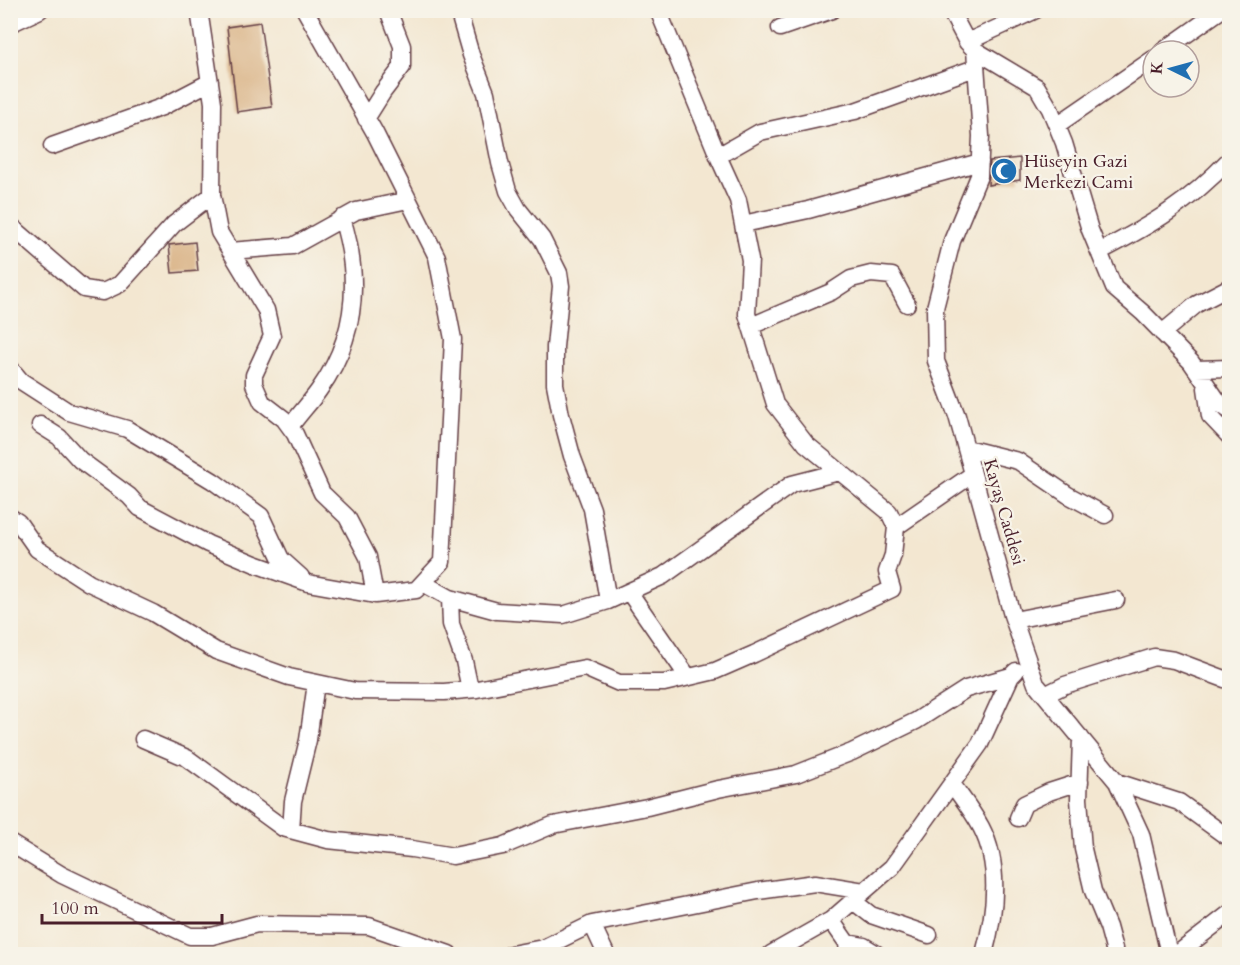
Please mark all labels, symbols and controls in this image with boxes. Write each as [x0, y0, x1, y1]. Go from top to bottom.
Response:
north arrow [1141, 39, 1201, 99]
text: K [1146, 60, 1169, 75]
place label: Hüseyin Gazi Merkezi Cami [1024, 149, 1133, 195]
mosque icon: Hüseyin Gazi Merkezi Cami [989, 156, 1019, 186]
street label: Kayaş Caddesi [977, 456, 1031, 568]
scale bar [42, 887, 222, 925]
text: 100 m [51, 896, 99, 921]

